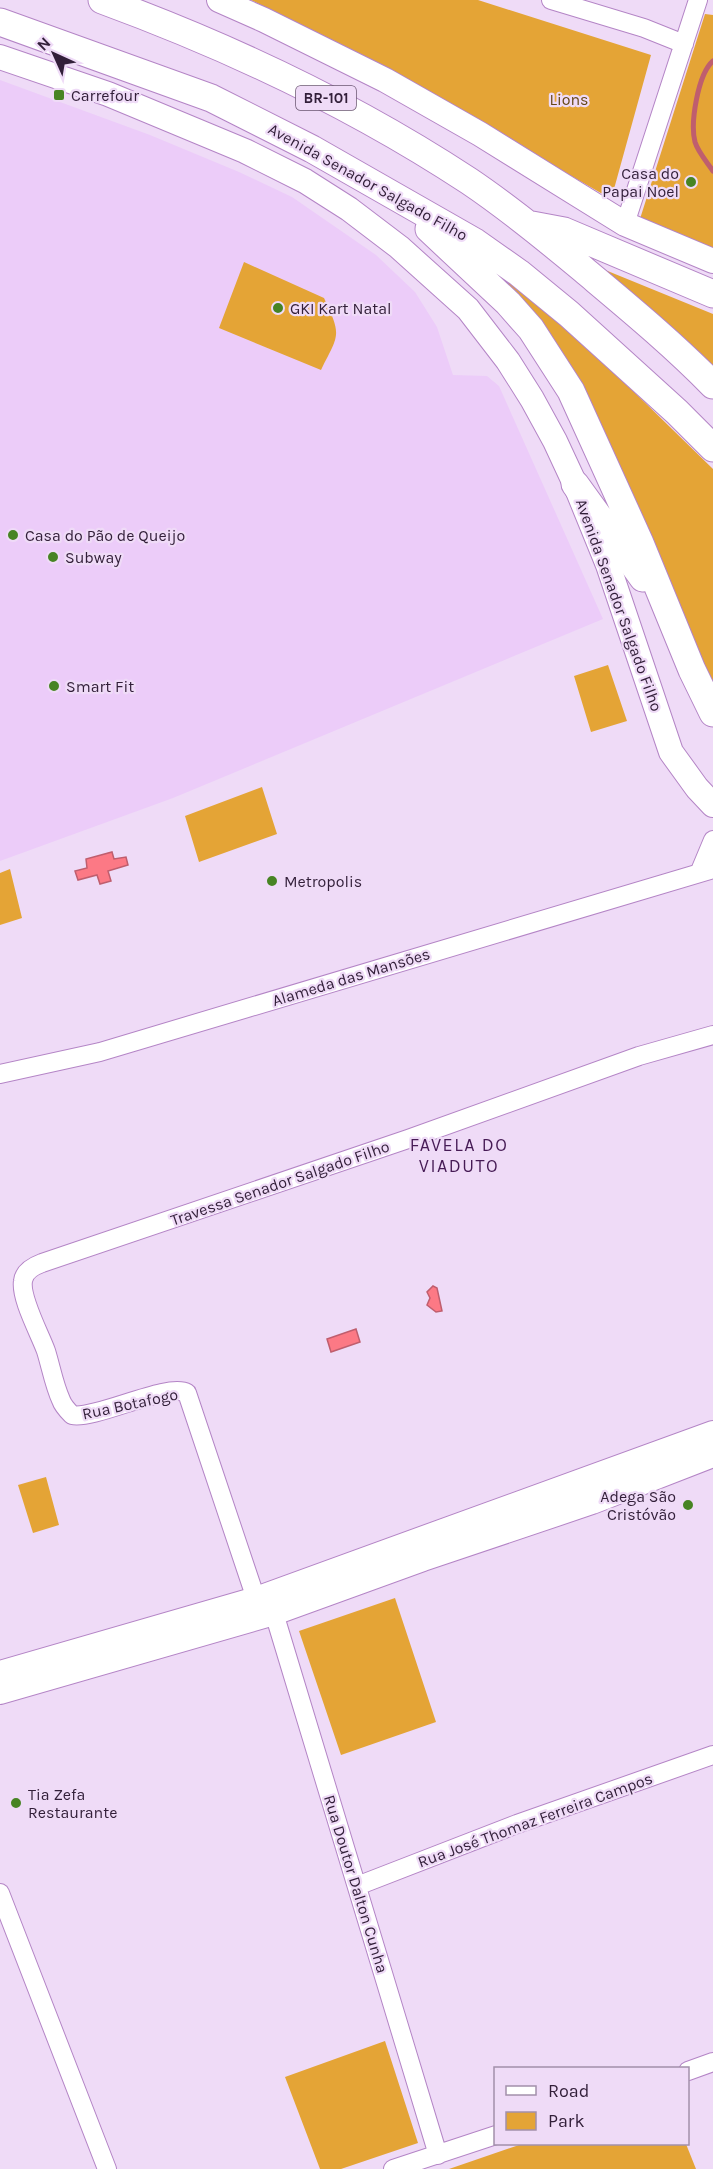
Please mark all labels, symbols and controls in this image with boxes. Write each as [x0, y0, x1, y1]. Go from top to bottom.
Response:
north arrow [24, 24, 84, 84]
text: N [33, 33, 55, 55]
place label: Carrefour [71, 86, 139, 105]
road number: BR-101 [296, 86, 356, 110]
marker: Carrefour [52, 88, 66, 102]
park label: Lions [549, 90, 589, 109]
street label: Avenida Senador Salgado Filho [265, 119, 471, 245]
place label: Casa do Papai Noel [602, 164, 679, 201]
marker: Casa do Papai Noel [684, 175, 698, 189]
place label: GKI Kart Natal [290, 299, 392, 318]
marker: GKI Kart Natal [271, 301, 285, 315]
street label: Avenida Senador Salgado Filho [572, 496, 666, 714]
place label: Casa do Pão de Queijo [25, 526, 185, 545]
marker: Casa do Pão de Queijo [6, 528, 20, 542]
place label: Subway [65, 548, 122, 567]
marker: Subway [46, 550, 60, 564]
place label: Smart Fit [66, 677, 134, 696]
marker: Smart Fit [47, 679, 61, 693]
place label: Metropolis [284, 872, 362, 891]
marker: Metropolis [265, 874, 279, 888]
street label: Alameda das Mansões [270, 944, 432, 1010]
district label: FAVELA DO VIADUTO [410, 1134, 508, 1177]
street label: Travessa Senador Salgado Filho [168, 1137, 392, 1229]
street label: Rua Botafogo [80, 1385, 180, 1423]
place label: Adega São Cristóvão [600, 1487, 676, 1524]
marker: Adega São Cristóvão [681, 1498, 695, 1512]
street label: Rua José Thomaz Ferreira Campos [415, 1769, 655, 1871]
place label: Tia Zefa Restaurante [28, 1785, 117, 1822]
street label: Rua Doutor Dalton Cunha [320, 1793, 392, 1975]
marker: Tia Zefa Restaurante [9, 1796, 23, 1810]
legend [494, 2067, 689, 2145]
text: Road [548, 2080, 589, 2102]
text: Park [548, 2110, 585, 2132]

